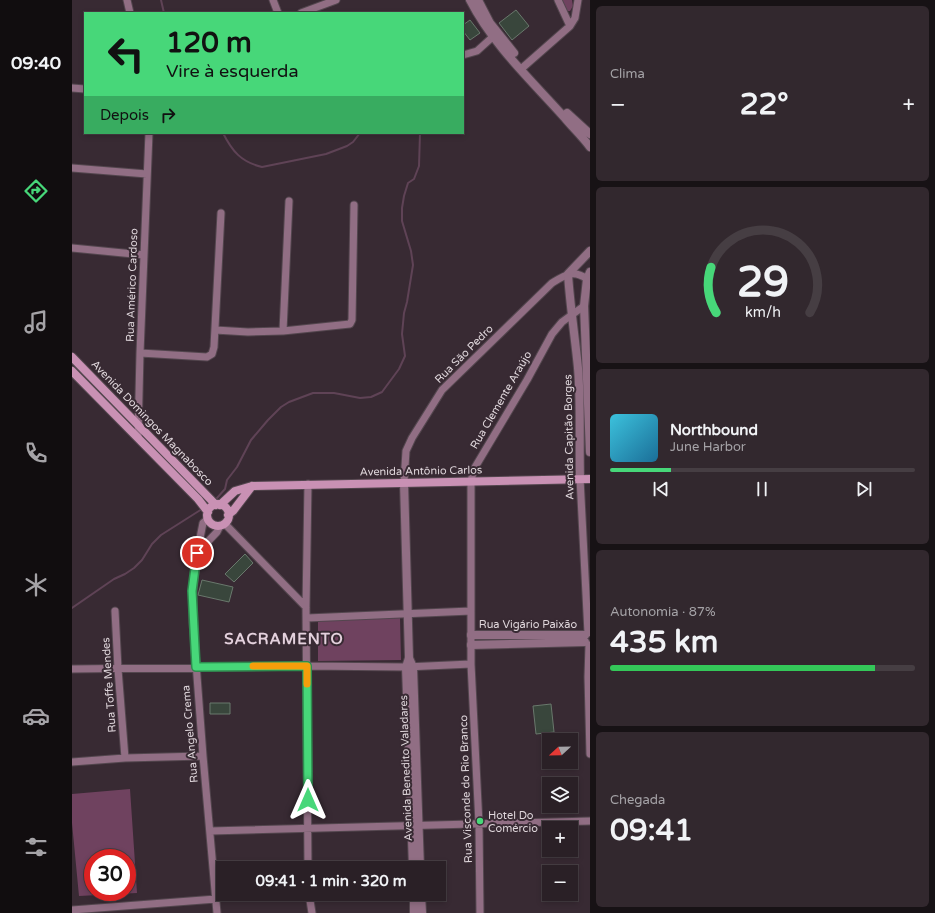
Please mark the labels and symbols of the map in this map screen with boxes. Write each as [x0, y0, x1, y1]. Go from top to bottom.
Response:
street label: Rua Américo Cardoso [124, 228, 140, 342]
street label: Rua São Pedro [432, 322, 496, 386]
street label: Rua Clemente Araújo [468, 348, 535, 451]
street label: Avenida Domingos Magnabosco [89, 358, 216, 489]
street label: Avenida Capitão Borges [561, 374, 577, 500]
street label: Avenida Antônio Carlos [360, 463, 482, 479]
pin [180, 536, 214, 570]
street label: Rua Vigário Paixão [479, 618, 577, 631]
district label: SACRAMENTO [224, 630, 344, 648]
street label: Rua Toffe Mendes [99, 637, 119, 733]
street label: Rua Angelo Crema [179, 685, 201, 783]
street label: Avenida Benedito Valadares [397, 695, 415, 841]
street label: Rua Visconde do Rio Branco [457, 714, 475, 863]
north arrow [542, 733, 578, 769]
position arrow [287, 779, 329, 821]
place label: Hotel Do Comércio [488, 809, 538, 835]
marker: Hotel Do Comércio [475, 816, 485, 826]
speed limit sign: 30 [84, 849, 136, 901]

